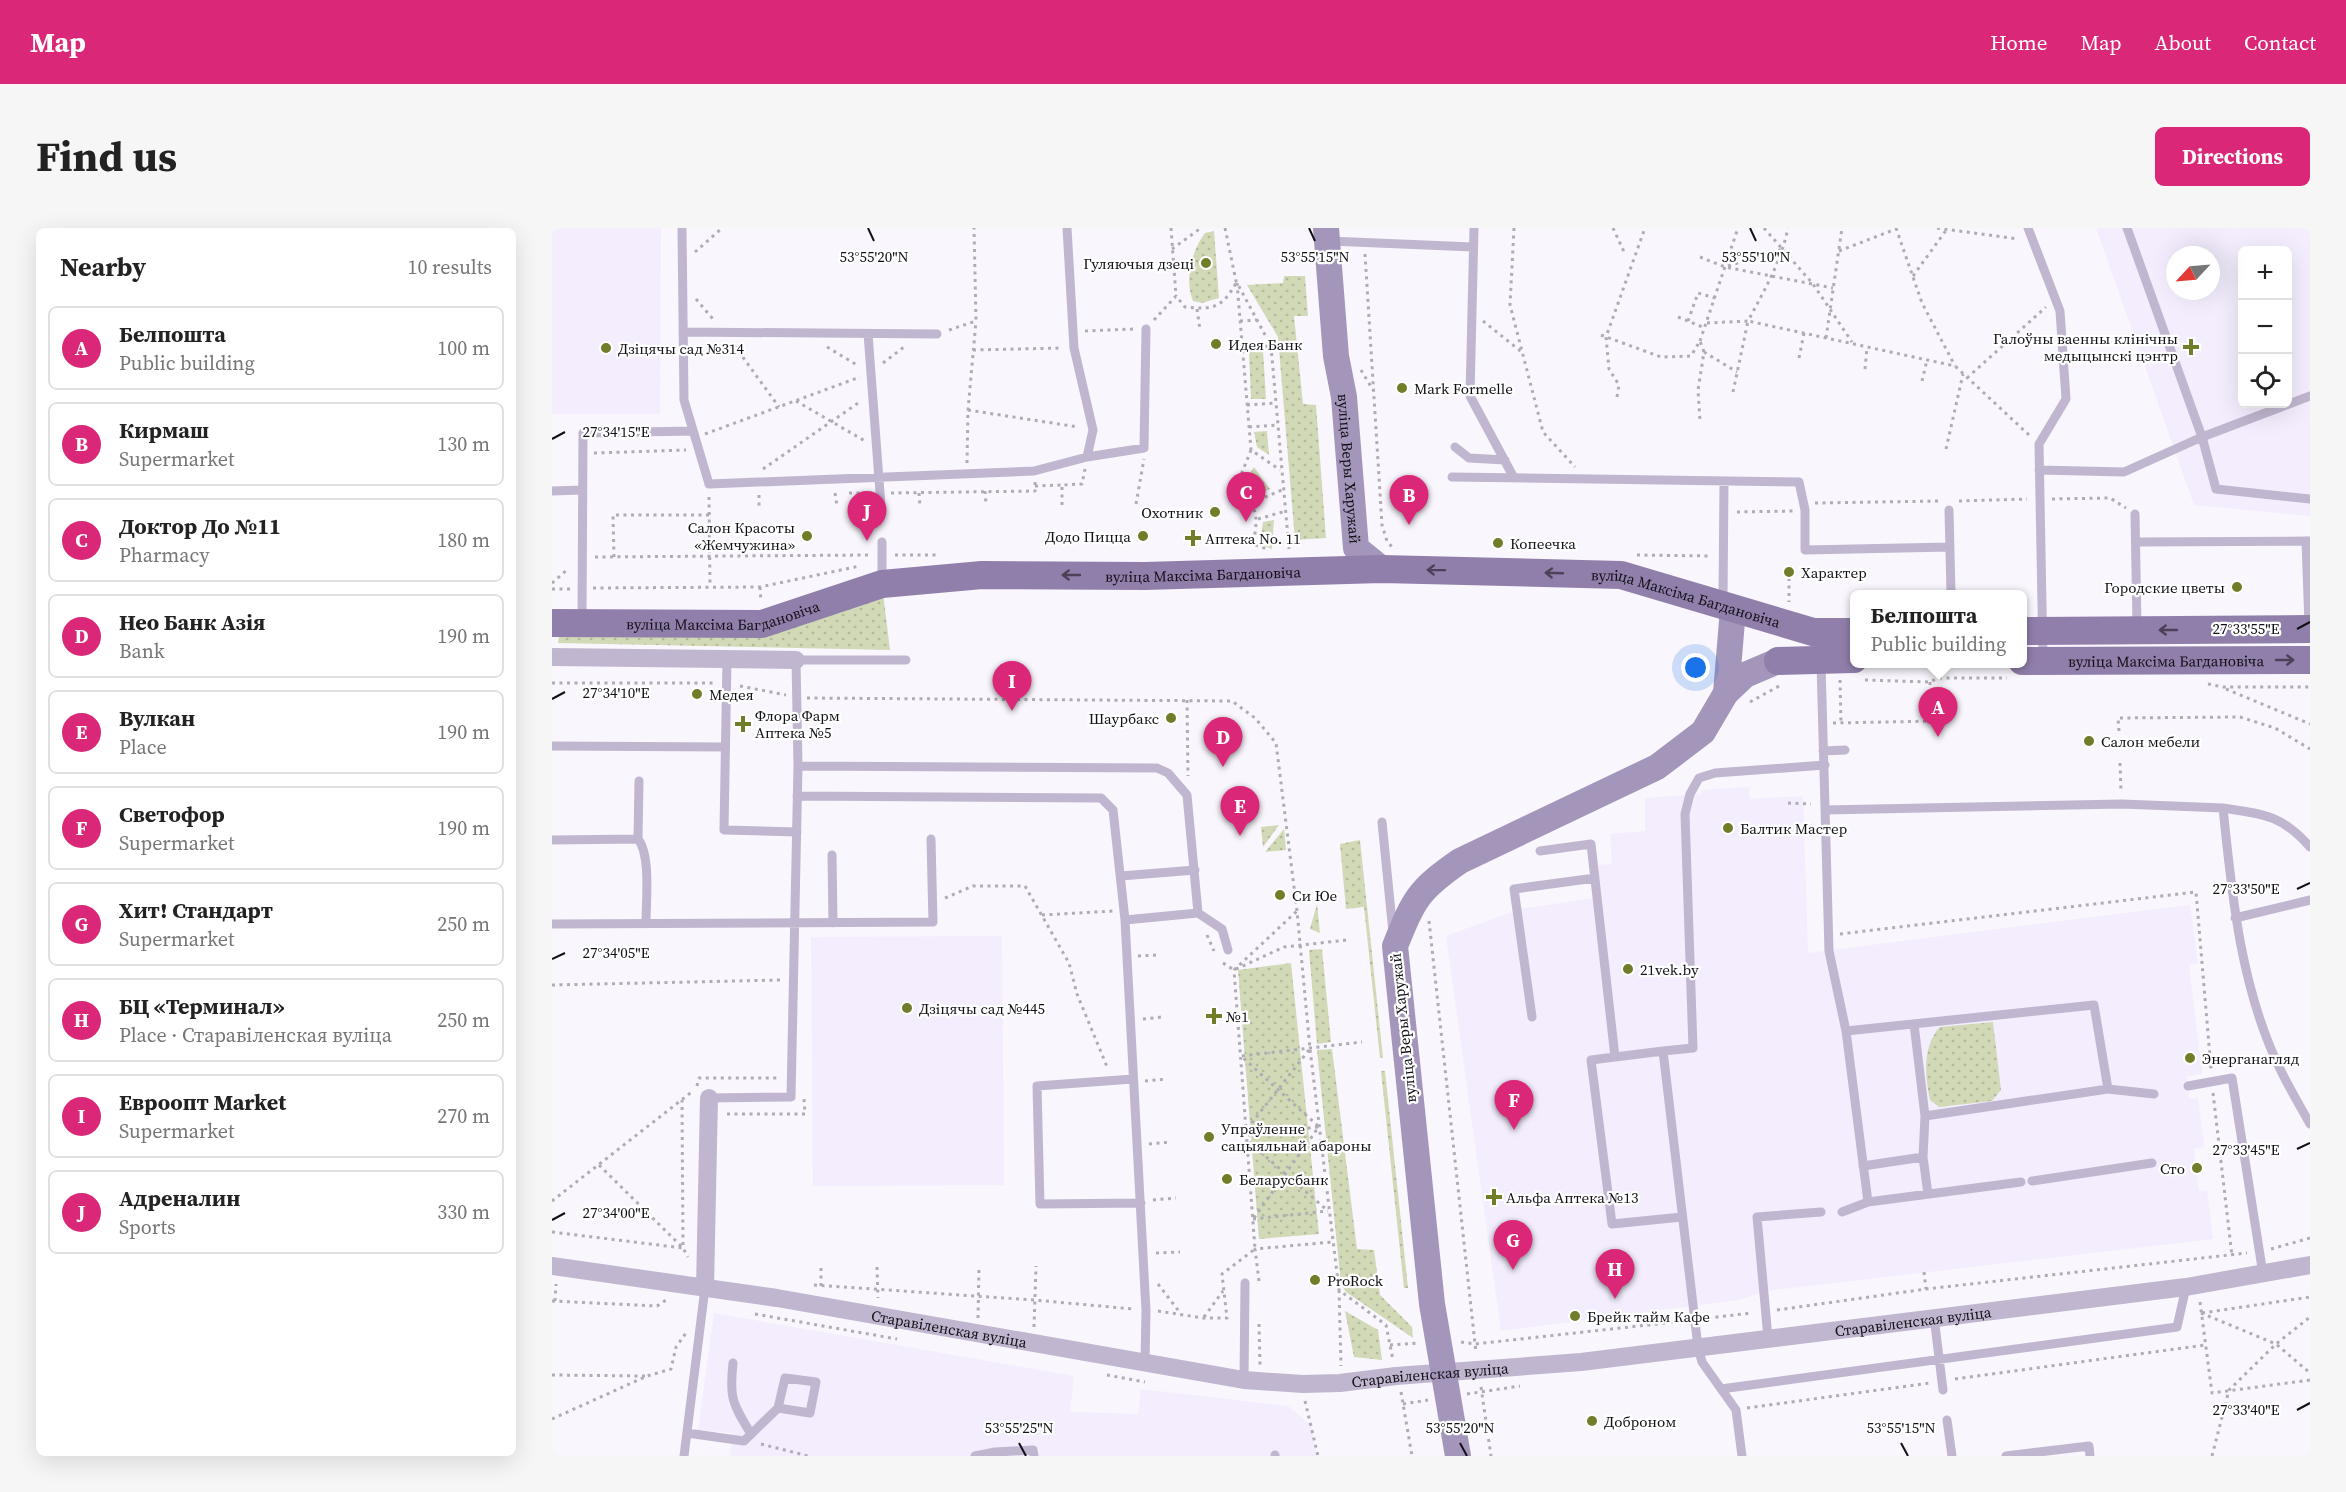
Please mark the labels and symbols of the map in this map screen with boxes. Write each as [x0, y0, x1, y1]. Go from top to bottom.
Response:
text: 53°55'20"N [839, 246, 909, 267]
text: 53°55'15"N [1280, 246, 1350, 267]
text: 53°55'10"N [1721, 246, 1791, 267]
north arrow [2166, 246, 2220, 300]
place label: Гуляючыя дзеці [1083, 253, 1194, 274]
marker: Гуляючыя дзеці [1199, 256, 1213, 270]
place label: Галоўны ваенны клінічны медыцынскі цэнтр [1993, 328, 2178, 366]
place label: Идея Банк [1228, 334, 1303, 355]
marker: Идея Банк [1209, 337, 1223, 351]
place label: Дзіцячы сад №314 [618, 338, 745, 359]
marker: Галоўны ваенны клінічны медыцынскі цэнтр [2182, 338, 2200, 356]
marker: Дзіцячы сад №314 [599, 341, 613, 355]
place label: Mark Formelle [1414, 378, 1513, 399]
marker: Mark Formelle [1395, 381, 1409, 395]
street label: вуліца Веры Харужай [1333, 393, 1366, 545]
text: 27°34'15"E [582, 421, 650, 442]
pin: C [1226, 472, 1266, 522]
pin: B [1390, 476, 1428, 525]
pin: J [848, 492, 886, 541]
place label: Охотник [1141, 502, 1204, 523]
marker: Охотник [1208, 505, 1222, 519]
place label: Салон Красоты «Жемчужина» [688, 517, 795, 555]
place label: Додо Пицца [1045, 526, 1131, 547]
place label: Аптека No. 11 [1205, 528, 1301, 549]
marker: Салон Красоты «Жемчужина» [800, 529, 814, 543]
marker: Додо Пицца [1136, 529, 1150, 543]
marker: Аптека No. 11 [1186, 531, 1200, 545]
place label: Копеечка [1510, 533, 1576, 554]
marker: Копеечка [1491, 536, 1505, 550]
street label: вуліца Максіма Багдановіча [1105, 561, 1302, 587]
place label: Характер [1801, 562, 1867, 583]
one-way arrow [1426, 564, 1446, 576]
street label: вуліца Максіма Багдановіча [1591, 564, 1783, 632]
marker: Характер [1782, 565, 1796, 579]
one-way arrow [1544, 567, 1564, 578]
one-way arrow [1062, 570, 1082, 581]
place label: Городские цветы [2104, 577, 2225, 598]
marker: Городские цветы [2230, 580, 2244, 594]
street label: вуліца Максіма Багдановіча [626, 595, 823, 635]
text: 27°33'55"E [2212, 618, 2280, 639]
one-way arrow [2158, 624, 2178, 636]
street label: вуліца Максіма Багдановіча [2068, 650, 2264, 671]
your location [1681, 653, 1710, 682]
one-way arrow [2274, 654, 2294, 666]
pin: I [992, 662, 1032, 711]
text: 27°34'10"E [582, 682, 650, 703]
place label: Медея [709, 684, 754, 705]
marker: Медея [690, 687, 704, 701]
pin: A [1918, 688, 1958, 737]
place label: Флора Фарм Аптека №5 [755, 705, 840, 743]
place label: Шаурбакс [1089, 708, 1159, 729]
marker: Шаурбакс [1164, 711, 1178, 725]
marker: Флора Фарм Аптека №5 [736, 717, 750, 731]
pin: D [1204, 718, 1242, 767]
place label: Салон мебели [2101, 731, 2201, 752]
marker: Салон мебели [2082, 734, 2096, 748]
pin: E [1220, 786, 1260, 836]
place label: Балтик Мастер [1740, 818, 1847, 839]
marker: Балтик Мастер [1721, 821, 1735, 835]
text: 27°33'50"E [2212, 878, 2280, 899]
place label: Cи Юе [1292, 885, 1338, 906]
marker: Cи Юе [1273, 888, 1287, 902]
text: 27°34'05"E [582, 942, 650, 963]
street label: вуліца Веры Харужай [1385, 952, 1421, 1104]
place label: 21vek.by [1640, 959, 1699, 980]
marker: 21vek.by [1621, 962, 1635, 976]
place label: Дзіцячы сад №445 [919, 998, 1045, 1019]
marker: Дзіцячы сад №445 [900, 1001, 914, 1015]
place label: №1 [1225, 1006, 1249, 1027]
marker: №1 [1207, 1009, 1221, 1023]
place label: Энерганагляд [2202, 1048, 2300, 1069]
marker: Энерганагляд [2183, 1051, 2197, 1065]
pin: F [1494, 1080, 1534, 1130]
place label: Упраўленне сацыяльнай абароны [1221, 1118, 1372, 1156]
marker: Упраўленне сацыяльнай абароны [1202, 1130, 1216, 1144]
text: 27°33'45"E [2212, 1139, 2280, 1160]
place label: Сто [2160, 1158, 2185, 1179]
marker: Сто [2190, 1161, 2204, 1175]
place label: Беларусбанк [1239, 1169, 1329, 1190]
marker: Беларусбанк [1220, 1172, 1234, 1186]
place label: Альфа Аптека №13 [1506, 1187, 1638, 1208]
marker: Альфа Аптека №13 [1487, 1190, 1501, 1204]
text: 27°34'00"E [582, 1202, 650, 1223]
pin: G [1494, 1220, 1532, 1270]
pin: H [1596, 1250, 1634, 1299]
place label: ProRock [1327, 1270, 1384, 1291]
marker: ProRock [1308, 1273, 1322, 1287]
street label: Старавіленская вуліца [1833, 1301, 1993, 1341]
street label: Старавіленская вуліца [870, 1304, 1029, 1352]
place label: Брейк тайм Кафе [1587, 1306, 1710, 1327]
marker: Брейк тайм Кафе [1568, 1309, 1582, 1323]
street label: Старавіленская вуліца [1350, 1357, 1510, 1392]
text: 27°33'40"E [2212, 1399, 2280, 1420]
place label: Доброном [1604, 1411, 1676, 1432]
marker: Доброном [1585, 1414, 1599, 1428]
text: 53°55'25"N [984, 1417, 1054, 1438]
text: 53°55'20"N [1425, 1417, 1495, 1438]
text: 53°55'15"N [1866, 1417, 1936, 1438]

